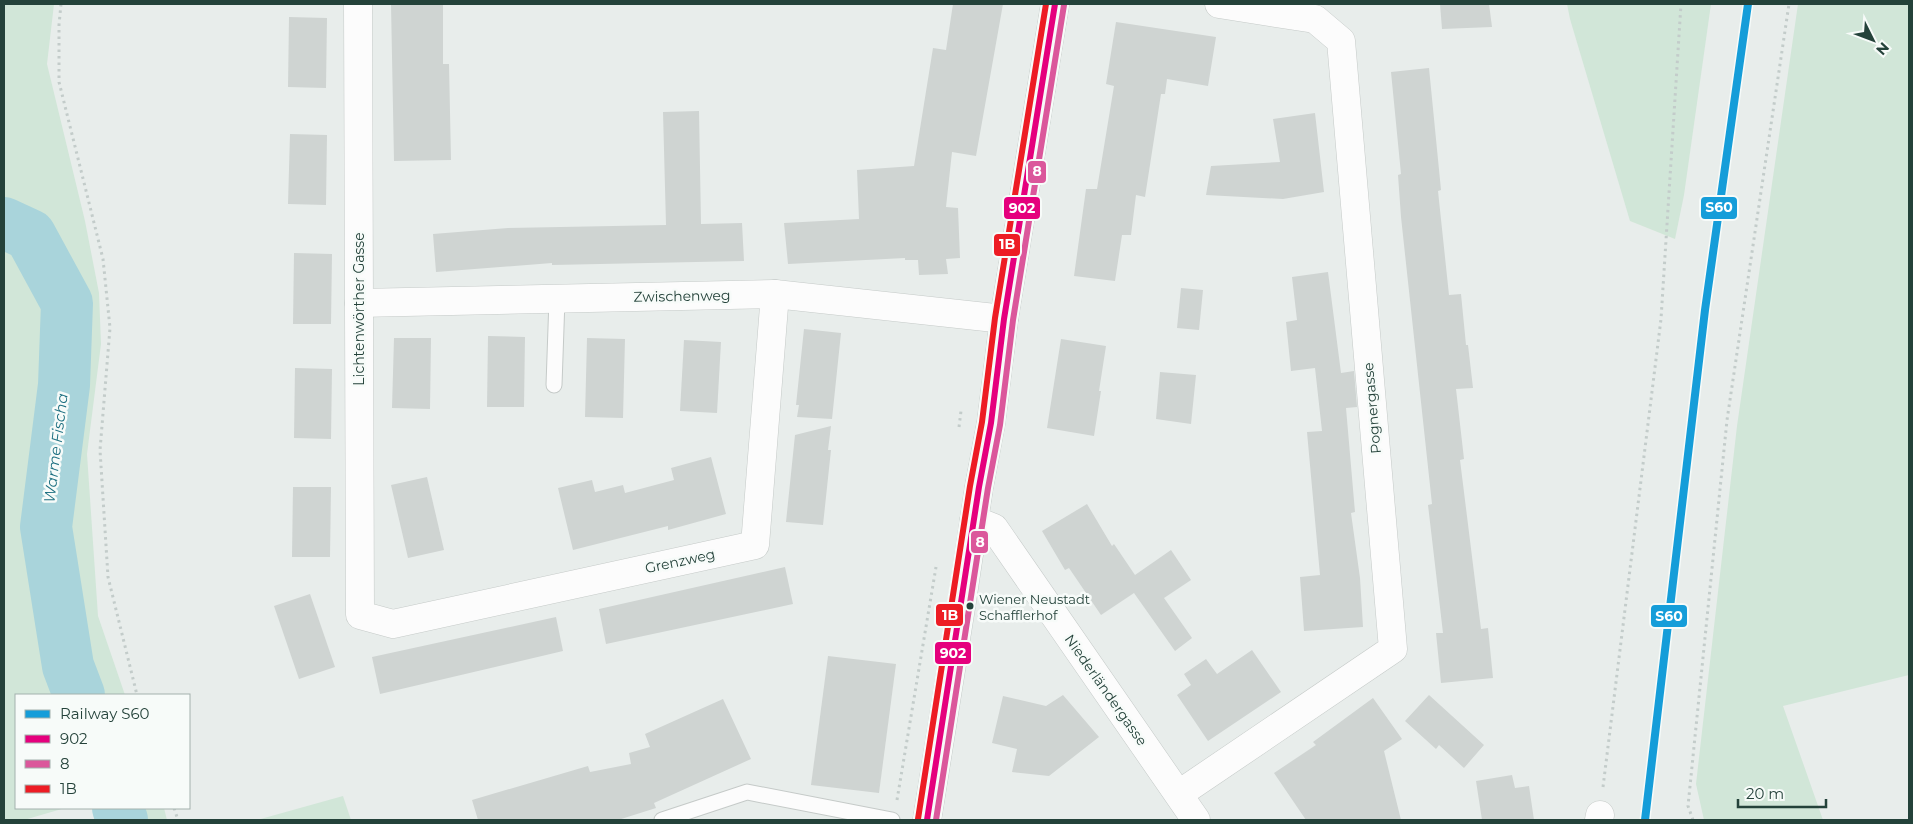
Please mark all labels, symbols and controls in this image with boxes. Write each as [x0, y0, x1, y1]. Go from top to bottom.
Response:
north arrow [1848, 15, 1898, 65]
text: N [1872, 38, 1893, 59]
line badge: 8 [1027, 160, 1047, 184]
text: 8 [1032, 162, 1042, 180]
line badge: 902 [1003, 196, 1041, 220]
line badge: S60 [1700, 196, 1738, 220]
text: S60 [1705, 198, 1733, 216]
text: 902 [1009, 199, 1035, 217]
street label: Lichtenwörther Gasse [350, 232, 368, 386]
line badge: 1B [993, 233, 1021, 257]
text: 1B [999, 235, 1015, 253]
street label: Zwischenweg [633, 286, 731, 306]
street label: Pognergasse [1359, 362, 1385, 454]
water label: Warme Fischa [39, 392, 72, 504]
line badge: 8 [970, 530, 989, 554]
text: 8 [975, 533, 985, 551]
street label: Grenzweg [643, 545, 717, 577]
place label: Wiener Neustadt Schafflerhof [979, 591, 1090, 623]
marker: Wiener Neustadt Schafflerhof [965, 601, 975, 611]
line badge: 1B [935, 603, 964, 627]
line badge: S60 [1650, 604, 1688, 628]
text: 1B [942, 606, 958, 624]
text: S60 [1655, 607, 1683, 625]
street label: Niederländergasse [1061, 631, 1151, 749]
line badge: 902 [934, 641, 972, 665]
text: 902 [940, 644, 966, 662]
legend [15, 694, 190, 809]
text: Railway S60 [60, 704, 150, 723]
text: 902 [60, 729, 88, 748]
text: 8 [60, 754, 70, 773]
scale bar [1738, 776, 1826, 808]
text: 1B [60, 779, 77, 798]
text: 20 m [1746, 784, 1784, 803]

